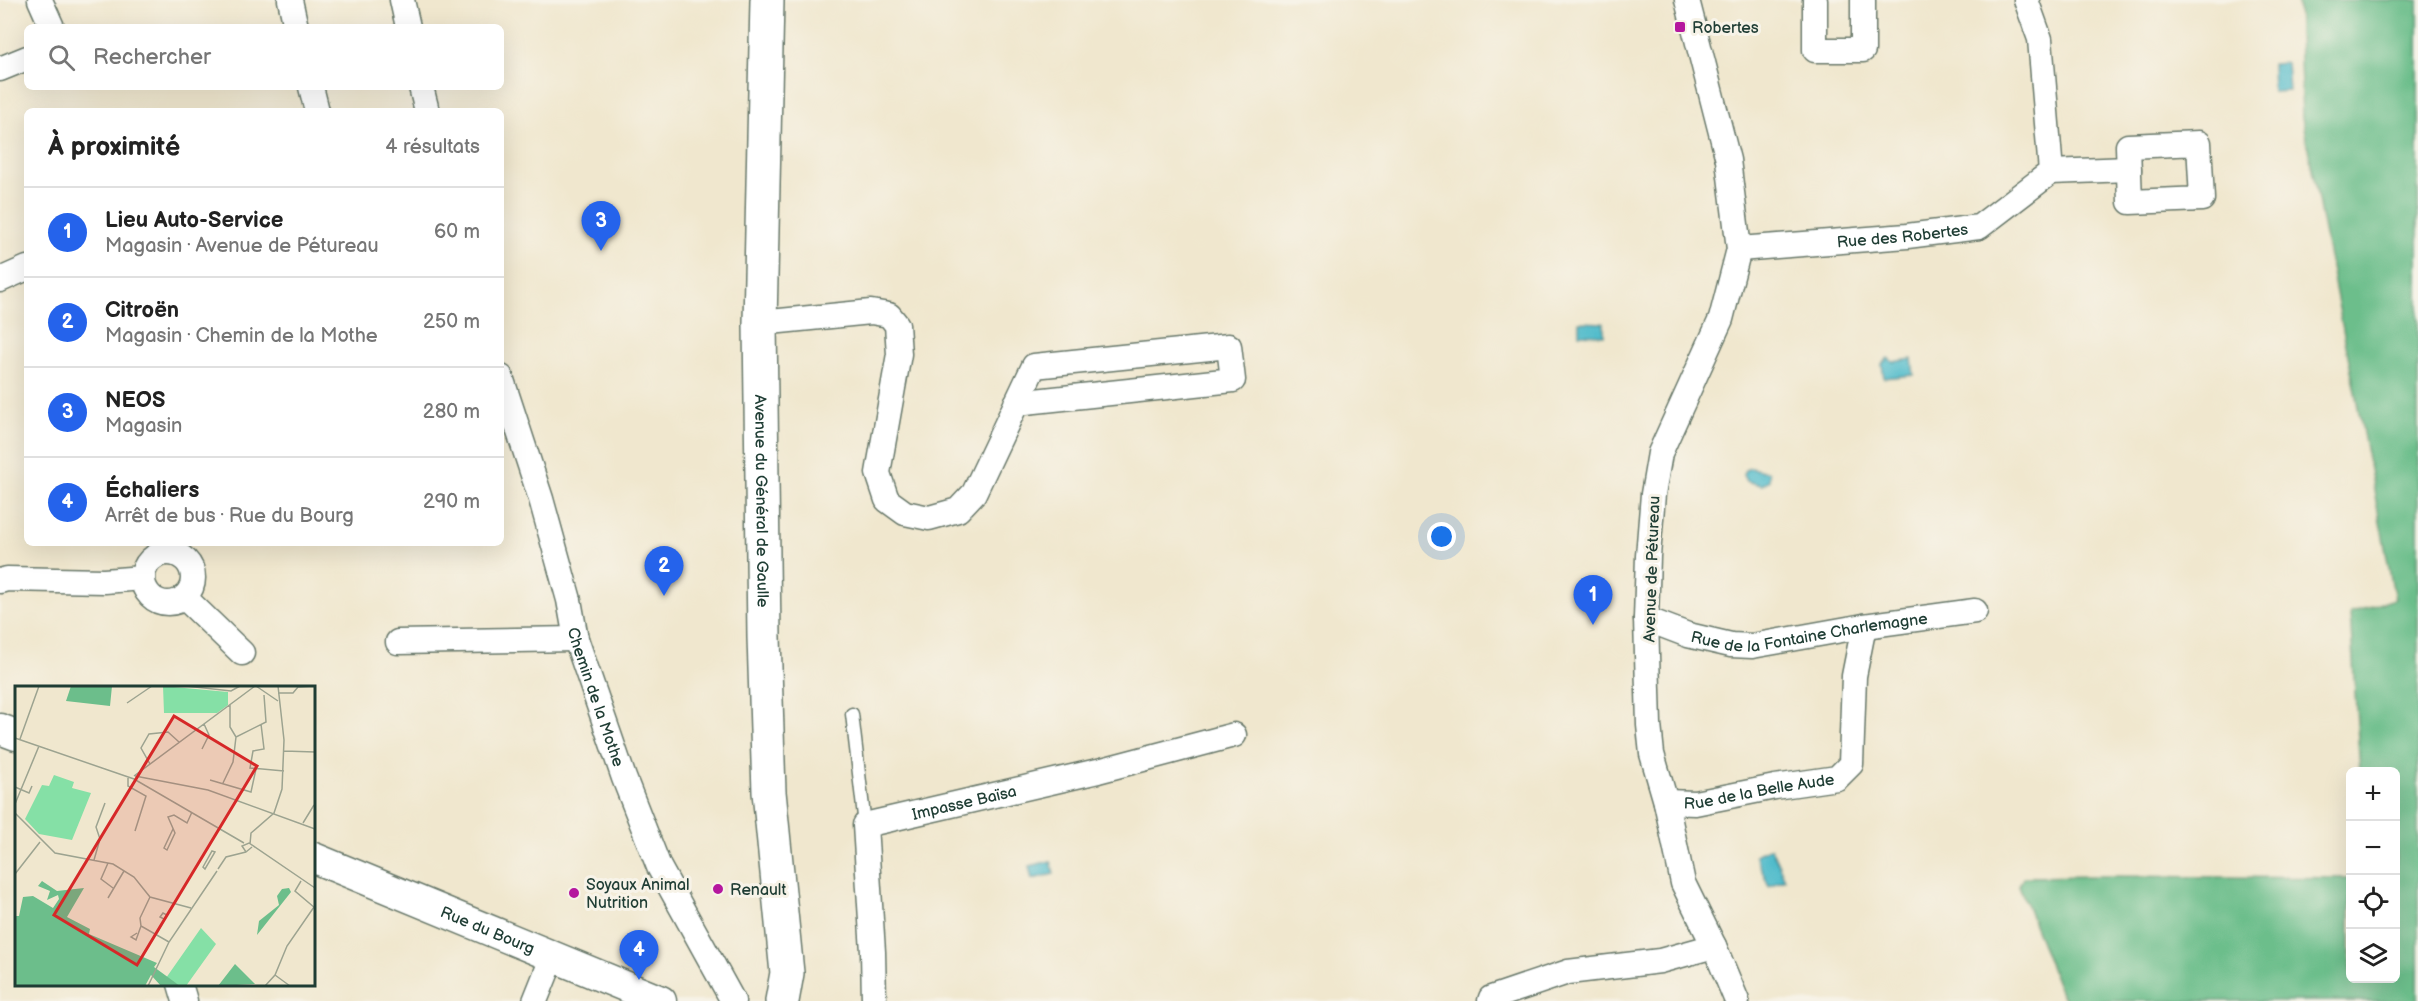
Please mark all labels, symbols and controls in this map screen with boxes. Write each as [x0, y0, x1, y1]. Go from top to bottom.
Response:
place label: Robertes [1692, 19, 1759, 38]
marker: Robertes [1673, 20, 1687, 34]
search box [24, 24, 504, 90]
icon: search [45, 41, 78, 74]
text: Rechercher [93, 44, 211, 71]
text: À proximité [48, 132, 180, 163]
text: 4 résultats [385, 135, 480, 159]
pin: 3 [582, 202, 620, 251]
text: Lieu Auto-Service [105, 207, 283, 234]
text: 1 [63, 220, 72, 244]
text: 60 m [434, 220, 480, 244]
street label: Rue des Robertes [1836, 220, 1969, 252]
text: Magasin · Avenue de Pétureau [105, 234, 379, 258]
text: Citroën [105, 297, 179, 324]
text: 2 [62, 310, 73, 334]
text: 250 m [423, 310, 480, 334]
text: Magasin · Chemin de la Mothe [105, 324, 378, 348]
text: NEOS [105, 387, 165, 414]
street label: Avenue du Général de Gaulle [750, 394, 772, 608]
text: 3 [62, 400, 73, 424]
text: 280 m [423, 400, 480, 424]
text: Magasin [105, 414, 182, 438]
text: Échaliers [105, 477, 199, 504]
text: 4 [62, 490, 73, 514]
text: 290 m [423, 490, 480, 514]
street label: Avenue de Pétureau [1640, 495, 1665, 643]
text: Arrêt de bus · Rue du Bourg [105, 504, 354, 528]
your location [1427, 522, 1456, 551]
pin: 2 [644, 546, 684, 596]
pin: 1 [1574, 576, 1612, 625]
street label: Rue de la Fontaine Charlemagne [1689, 609, 1929, 657]
street label: Chemin de la Mothe [563, 626, 628, 770]
inset map [15, 686, 315, 986]
map controls [2346, 767, 2400, 983]
button: + [2346, 767, 2400, 821]
street label: Rue de la Belle Aude [1683, 770, 1836, 814]
street label: Impasse Baïsa [910, 782, 1019, 825]
button: − [2346, 821, 2400, 875]
button: locate [2346, 875, 2400, 929]
place label: Soyaux Animal Nutrition [586, 876, 690, 913]
place label: Renault [730, 881, 786, 900]
marker: Renault [711, 882, 725, 896]
marker: Soyaux Animal Nutrition [567, 886, 581, 900]
street label: Rue du Bourg [437, 903, 537, 959]
button: layers [2346, 929, 2400, 983]
pin: 4 [620, 930, 658, 980]

